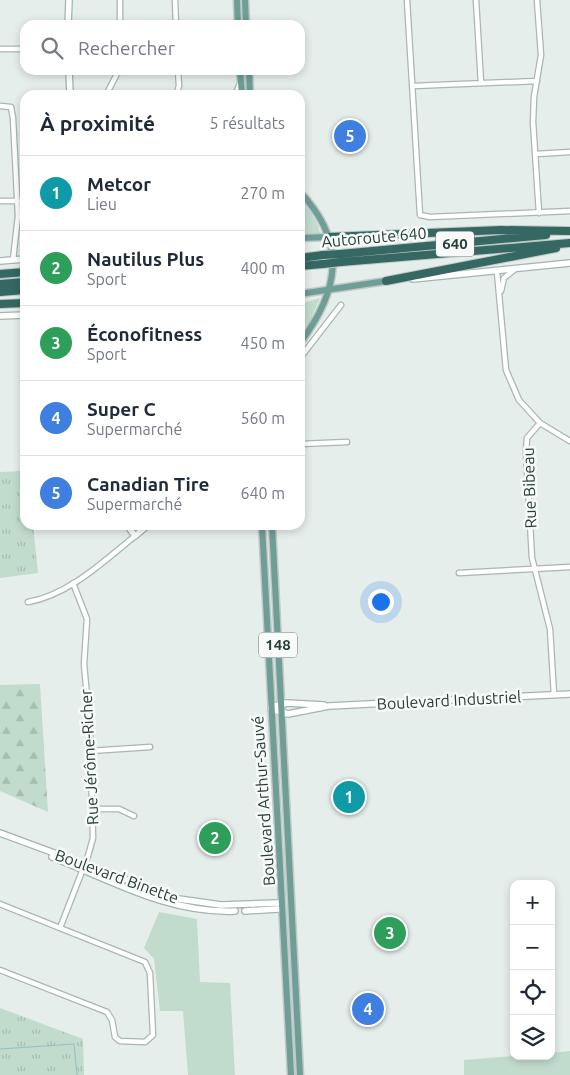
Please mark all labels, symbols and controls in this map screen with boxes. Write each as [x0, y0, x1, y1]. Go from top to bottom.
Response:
search box [20, 20, 305, 75]
icon: search [38, 34, 66, 62]
text: Rechercher [78, 37, 175, 59]
text: À proximité [40, 111, 155, 135]
text: 5 résultats [209, 114, 285, 132]
pin: 5 [334, 117, 366, 155]
text: Metcor [87, 173, 151, 195]
text: 1 [51, 184, 61, 202]
text: 270 m [240, 184, 285, 202]
text: Lieu [87, 195, 117, 213]
street label: Autoroute 640 [321, 223, 427, 251]
road number: 640 [436, 232, 474, 256]
text: Nautilus Plus [87, 248, 204, 270]
text: 2 [51, 259, 61, 277]
text: 400 m [240, 259, 285, 277]
text: Sport [87, 270, 126, 288]
text: Éconofitness [87, 323, 202, 345]
text: 3 [51, 334, 61, 352]
text: 450 m [240, 334, 285, 352]
text: Sport [87, 345, 126, 363]
text: Super C [87, 398, 156, 420]
text: 4 [51, 409, 61, 427]
text: 560 m [240, 409, 285, 427]
text: Supermarché [87, 420, 182, 438]
street label: Rue Bibeau [519, 447, 539, 529]
text: Canadian Tire [87, 473, 209, 495]
text: 5 [51, 484, 61, 502]
text: 640 m [240, 484, 285, 502]
text: Supermarché [87, 495, 182, 513]
your location [368, 589, 394, 615]
road number: 148 [259, 632, 297, 658]
street label: Boulevard Industriel [376, 687, 522, 713]
street label: Rue Jérôme-Richer [76, 688, 102, 826]
street label: Boulevard Arthur-Sauvé [248, 715, 278, 887]
pin: 1 [333, 778, 365, 816]
pin: 2 [199, 819, 231, 857]
street label: Boulevard Binette [53, 845, 181, 907]
map controls [510, 880, 555, 1060]
button: + [510, 880, 555, 925]
pin: 3 [374, 914, 406, 952]
button: − [510, 925, 555, 970]
button: locate [510, 970, 555, 1015]
pin: 4 [352, 990, 384, 1028]
button: layers [510, 1015, 555, 1060]

